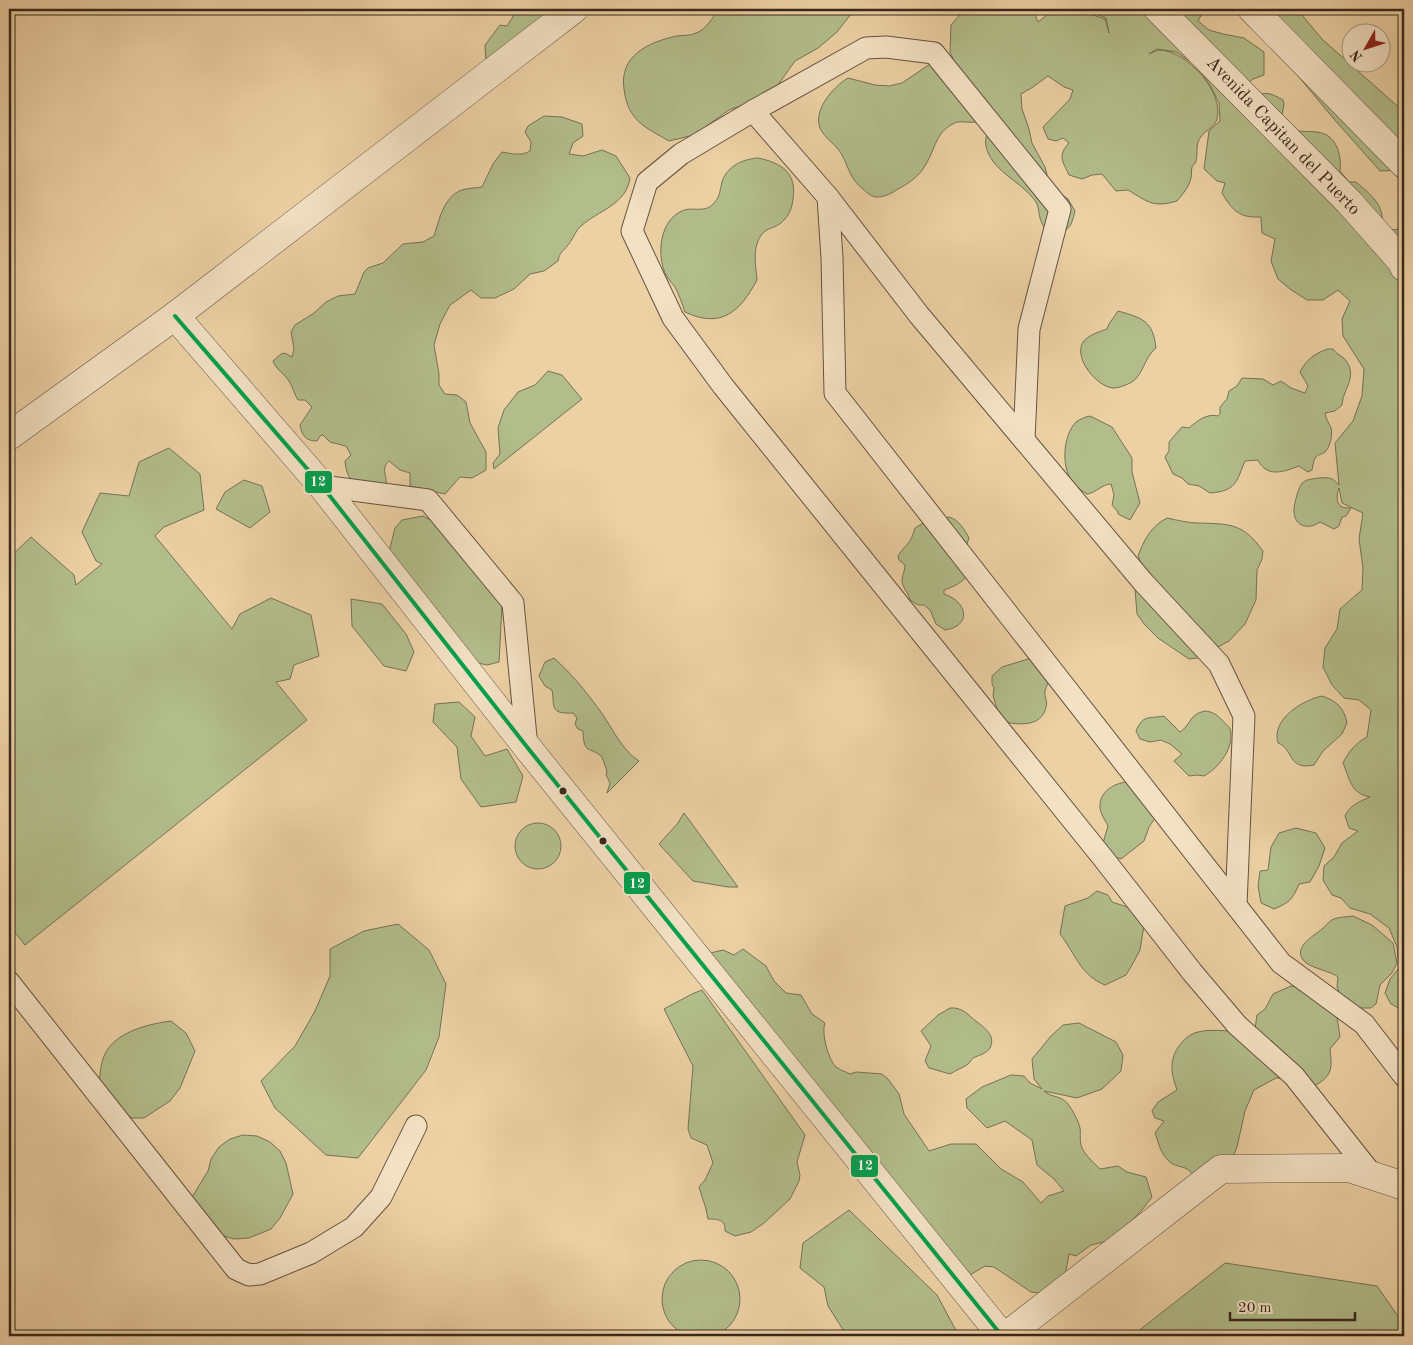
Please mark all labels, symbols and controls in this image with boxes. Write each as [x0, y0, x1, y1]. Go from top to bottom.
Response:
north arrow [1340, 22, 1390, 72]
text: N [1348, 47, 1365, 64]
street label: Avenida Capitan del Puerto [1203, 53, 1363, 219]
line badge: 12 [304, 470, 333, 494]
text: 12 [310, 475, 326, 489]
unlabelled marker [558, 786, 568, 796]
unlabelled marker [598, 836, 608, 846]
line badge: 12 [623, 871, 651, 895]
text: 12 [629, 877, 645, 891]
line badge: 12 [850, 1154, 879, 1178]
text: 12 [857, 1159, 873, 1173]
scale bar [1230, 1290, 1356, 1322]
text: 20 m [1238, 1301, 1272, 1316]

